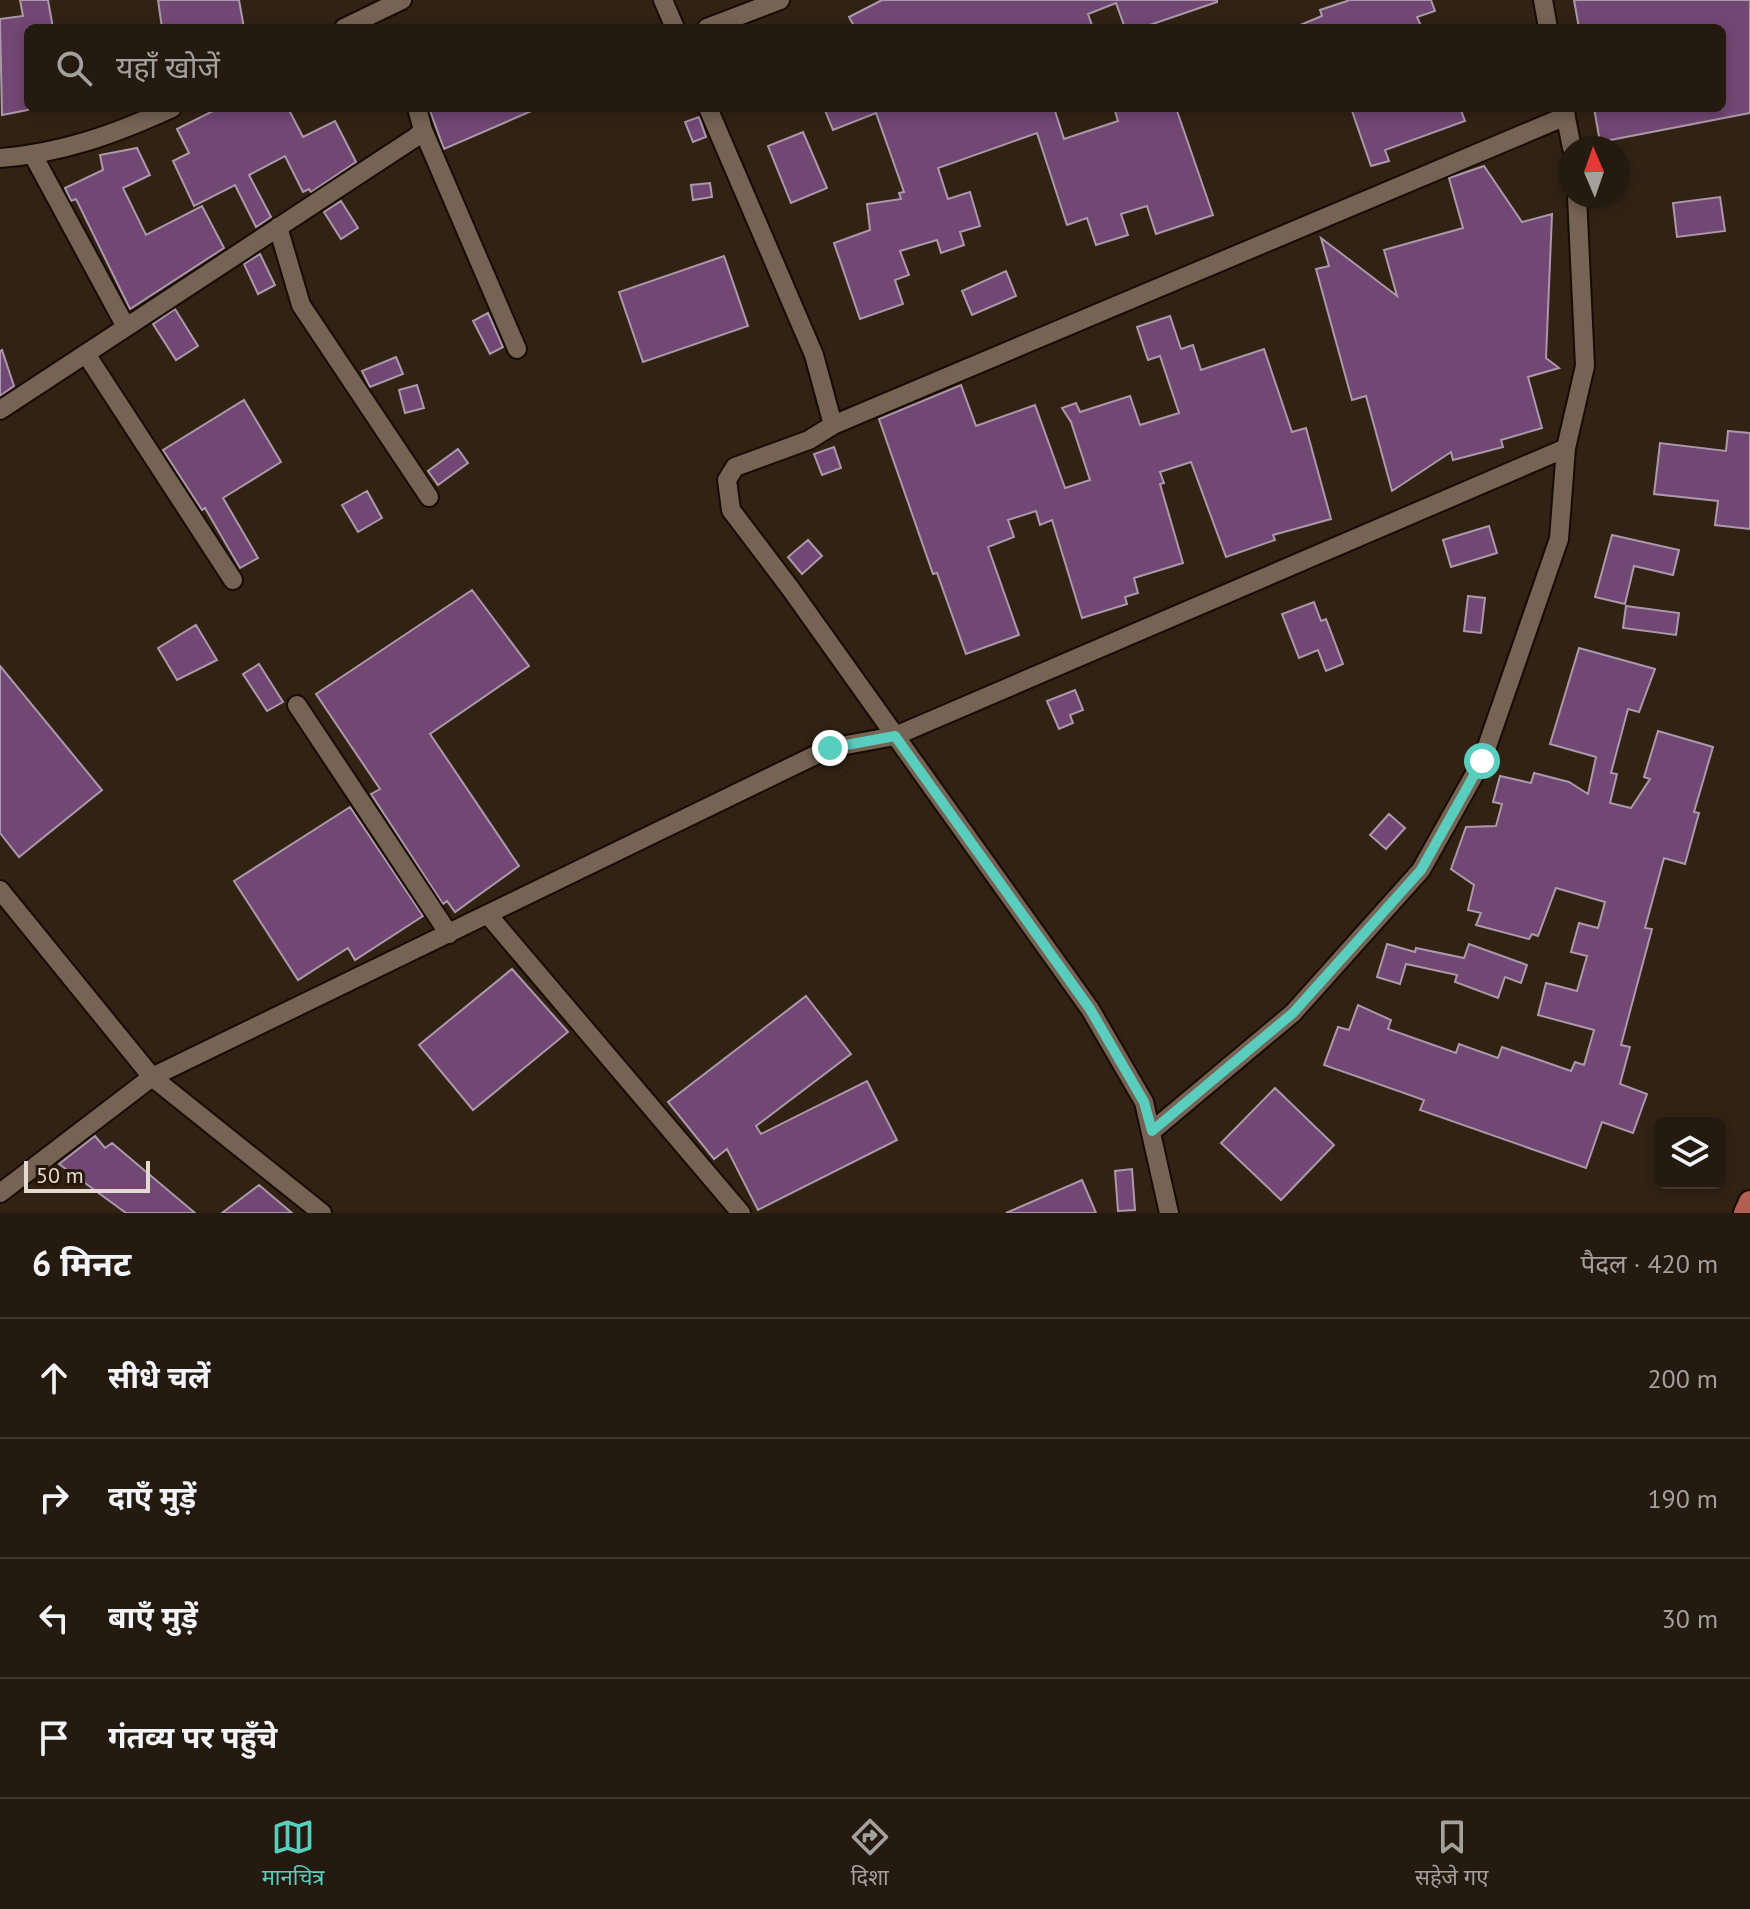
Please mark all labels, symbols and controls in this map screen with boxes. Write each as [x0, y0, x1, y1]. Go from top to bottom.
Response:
search box [24, 24, 1726, 112]
icon: search [52, 46, 96, 90]
text: यहाँ खोजें [116, 47, 220, 86]
north arrow [1558, 136, 1630, 208]
route end [812, 730, 848, 766]
route start [1464, 743, 1500, 779]
map controls [1654, 1117, 1726, 1189]
button: layers [1654, 1117, 1726, 1189]
scale bar [24, 1157, 150, 1193]
text: 50 m [36, 1161, 84, 1189]
text: 6 मिनट [32, 1241, 131, 1285]
text: पैदल · 420 m [1580, 1247, 1718, 1280]
icon: ahead [32, 1356, 76, 1400]
text: सीधे चलें [108, 1357, 210, 1396]
text: 200 m [1647, 1362, 1718, 1395]
icon: right [32, 1476, 76, 1520]
text: दाएँ मुड़ें [108, 1477, 196, 1516]
text: 190 m [1647, 1482, 1718, 1515]
icon: left [32, 1596, 76, 1640]
text: बाएँ मुड़ें [108, 1597, 198, 1636]
text: 30 m [1662, 1602, 1718, 1635]
icon: arrive [32, 1716, 76, 1760]
text: गंतव्य पर पहुँचे [108, 1717, 277, 1756]
tab: मानचित्र [262, 1815, 325, 1894]
tab: दिशा [848, 1815, 892, 1894]
tab: सहेजे गए [1415, 1815, 1488, 1894]

